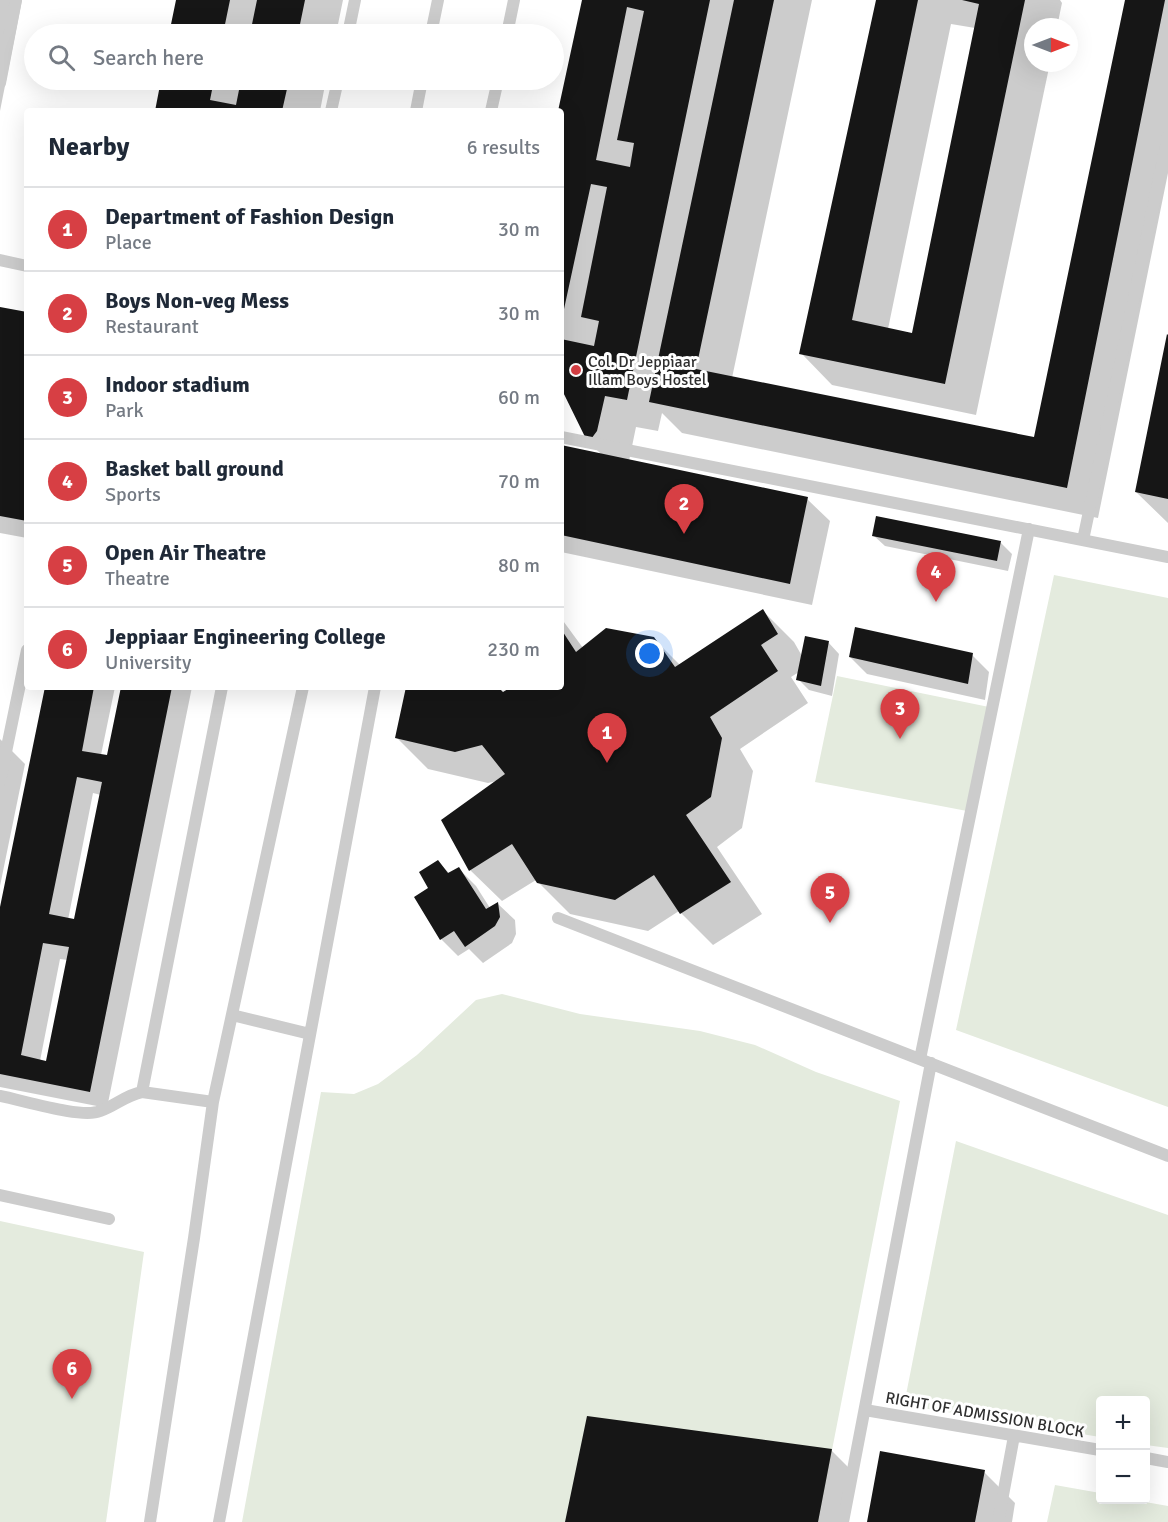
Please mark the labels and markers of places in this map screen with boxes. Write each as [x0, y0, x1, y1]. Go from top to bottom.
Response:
place label: Col. Dr Jeppiaar Illam Boys Hostel [588, 352, 707, 390]
marker: Col. Dr Jeppiaar Illam Boys Hostel [569, 363, 583, 377]
pin: 2 [664, 484, 704, 534]
pin: 4 [916, 552, 956, 602]
pin: 3 [880, 690, 920, 739]
pin: 1 [588, 714, 626, 763]
pin: 5 [810, 874, 850, 923]
pin: 6 [52, 1350, 92, 1399]

